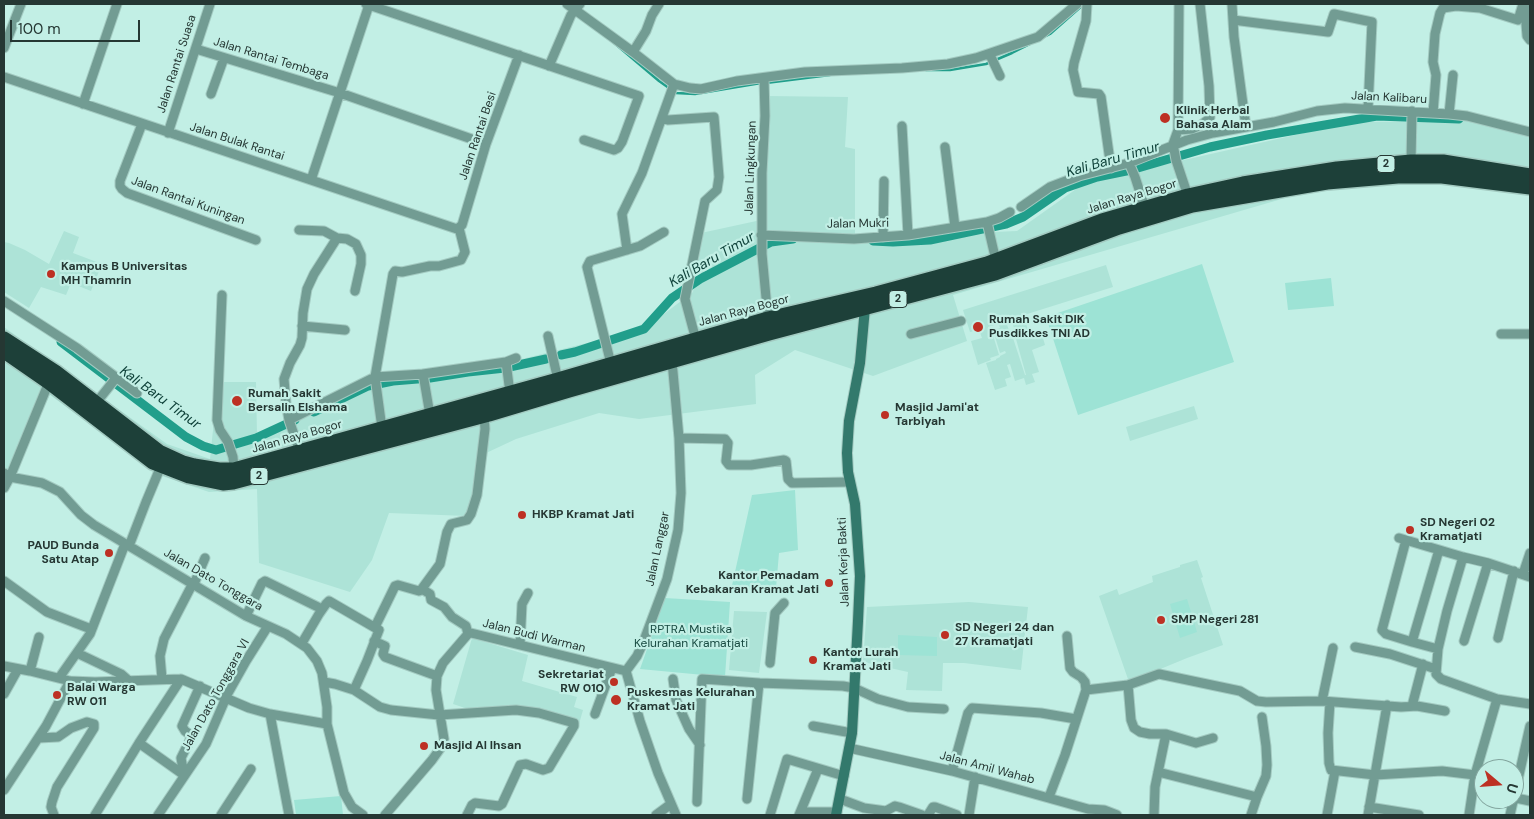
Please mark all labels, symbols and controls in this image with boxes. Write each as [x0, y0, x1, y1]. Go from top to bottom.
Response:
scale bar [12, 10, 142, 42]
street label: Jalan Rantai Suasa [154, 13, 200, 115]
text: 100 m [18, 19, 61, 39]
street label: Jalan Rantai Tembaga [212, 35, 330, 83]
street label: Jalan Kalibaru [1351, 89, 1427, 107]
street label: Jalan Rantai Besi [456, 90, 500, 182]
place label: Klinik Herbal Bahasa Alam [1176, 104, 1251, 132]
marker: Klinik Herbal Bahasa Alam [1158, 111, 1172, 125]
street label: Jalan Bulak Rantai [188, 120, 286, 164]
street label: Jalan Lingkungan [742, 121, 760, 215]
water label: Kali Baru Timur [1064, 139, 1162, 181]
road number: 2 [1377, 156, 1395, 172]
street label: Jalan Rantai Kuningan [129, 174, 247, 228]
street label: Jalan Raya Bogor [1085, 176, 1179, 218]
street label: Jalan Mukri [827, 216, 889, 232]
water label: Kali Baru Timur [666, 229, 758, 291]
place label: Kampus B Universitas MH Thamrin [61, 260, 187, 288]
marker: Kampus B Universitas MH Thamrin [45, 268, 57, 280]
road number: 2 [889, 290, 907, 308]
street label: Jalan Raya Bogor [697, 292, 791, 330]
place label: Rumah Sakit DIK Pusdikkes TNI AD [989, 313, 1090, 341]
marker: Rumah Sakit DIK Pusdikkes TNI AD [971, 320, 985, 334]
water label: Kali Baru Timur [116, 363, 204, 433]
place label: Rumah Sakit Bersalin Elshama [248, 387, 347, 415]
marker: Rumah Sakit Bersalin Elshama [230, 394, 244, 408]
place label: Masjid Jami'at Tarbiyah [895, 401, 979, 429]
marker: Masjid Jami'at Tarbiyah [879, 409, 891, 421]
street label: Jalan Raya Bogor [250, 417, 344, 457]
road number: 2 [250, 468, 268, 484]
place label: HKBP Kramat Jati [532, 508, 634, 522]
marker: HKBP Kramat Jati [516, 509, 528, 521]
street label: Jalan Langgar [643, 510, 673, 588]
place label: SD Negeri 02 Kramatjati [1420, 516, 1495, 544]
street label: Jalan Kerja Bakti [835, 517, 853, 607]
marker: SD Negeri 02 Kramatjati [1404, 524, 1416, 536]
place label: PAUD Bunda Satu Atap [27, 539, 99, 567]
street label: Jalan Dato Tonggara [161, 546, 265, 614]
marker: PAUD Bunda Satu Atap [103, 547, 115, 559]
place label: Kantor Pemadam Kebakaran Kramat Jati [686, 569, 819, 597]
marker: Kantor Pemadam Kebakaran Kramat Jati [823, 577, 835, 589]
place label: SMP Negeri 281 [1171, 613, 1259, 627]
marker: SMP Negeri 281 [1155, 614, 1167, 626]
street label: Jalan Budi Warman [481, 616, 587, 656]
place label: SD Negeri 24 dan 27 Kramatjati [955, 621, 1054, 649]
park label: RPTRA Mustika Kelurahan Kramatjati [634, 623, 748, 651]
marker: SD Negeri 24 dan 27 Kramatjati [939, 629, 951, 641]
street label: Jalan Dato Tonggara VI [179, 636, 253, 754]
place label: Kantor Lurah Kramat Jati [823, 646, 898, 674]
marker: Kantor Lurah Kramat Jati [807, 654, 819, 666]
place label: Sekretariat RW 010 [538, 668, 604, 696]
marker: Sekretariat RW 010 [608, 676, 620, 688]
place label: Balai Warga RW 011 [67, 681, 136, 709]
place label: Puskesmas Kelurahan Kramat Jati [627, 686, 755, 714]
marker: Balai Warga RW 011 [51, 689, 63, 701]
marker: Puskesmas Kelurahan Kramat Jati [609, 693, 623, 707]
place label: Masjid Al Ihsan [434, 739, 521, 753]
marker: Masjid Al Ihsan [418, 740, 430, 752]
street label: Jalan Amil Wahab [938, 748, 1036, 788]
north arrow [1474, 759, 1524, 809]
text: U [1502, 781, 1522, 796]

